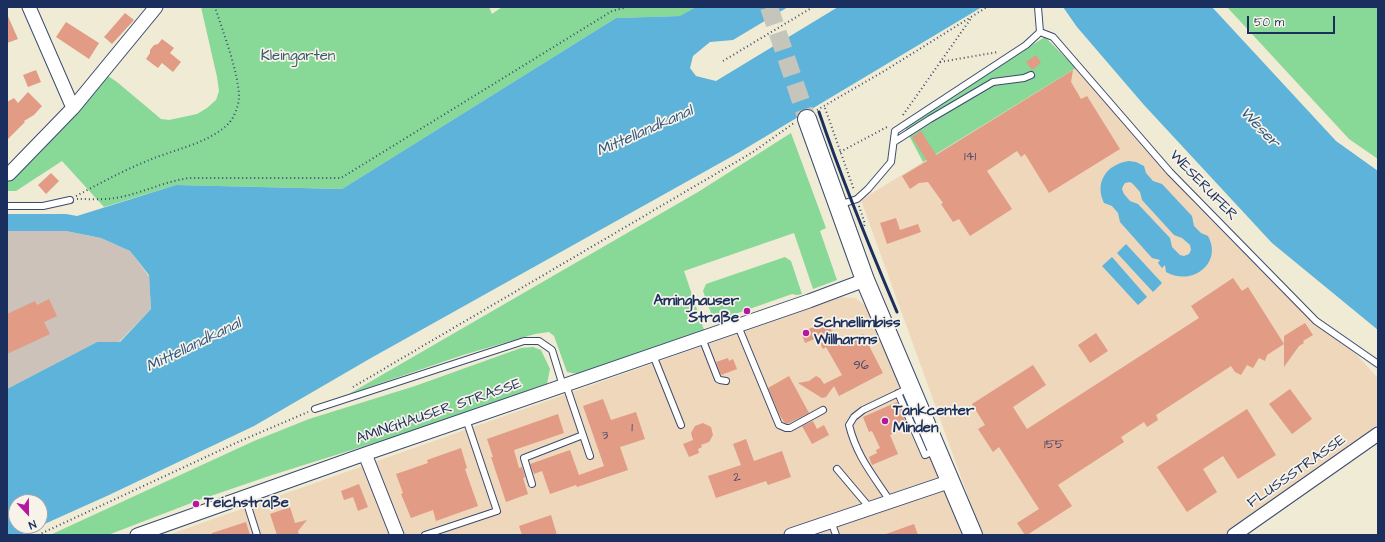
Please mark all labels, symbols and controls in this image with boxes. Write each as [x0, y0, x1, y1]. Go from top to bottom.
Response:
scale bar [1249, 8, 1337, 34]
text: 50 m [1254, 14, 1284, 31]
park label: Kleingarten [261, 48, 335, 66]
water label: Mittellandkanal [594, 102, 696, 162]
water label: Weser [1235, 104, 1283, 152]
street label: WESERUFER [1165, 147, 1241, 225]
house number: 141 [964, 149, 976, 165]
place label: Aminghauser Straße [654, 293, 739, 328]
marker: Aminghauser Straße [742, 306, 752, 316]
water label: Mittellandkanal [143, 315, 245, 377]
place label: Schnellimbiss Willharms [814, 315, 901, 350]
marker: Schnellimbiss Willharms [801, 328, 811, 338]
house number: 96 [853, 358, 869, 374]
street label: AMINGHAUSER STRASSE [354, 375, 524, 449]
place label: Tankcenter Minden [893, 403, 974, 438]
marker: Tankcenter Minden [880, 416, 890, 426]
house number: 1 [631, 420, 633, 436]
house number: 3 [602, 428, 608, 444]
street label: FLUSSSTRASSE [1244, 431, 1350, 513]
house number: 155 [1044, 437, 1064, 453]
house number: 2 [733, 470, 741, 486]
north arrow [8, 494, 48, 534]
place label: Teichstraße [204, 495, 289, 513]
marker: Teichstraße [191, 499, 201, 509]
text: N [26, 516, 38, 533]

